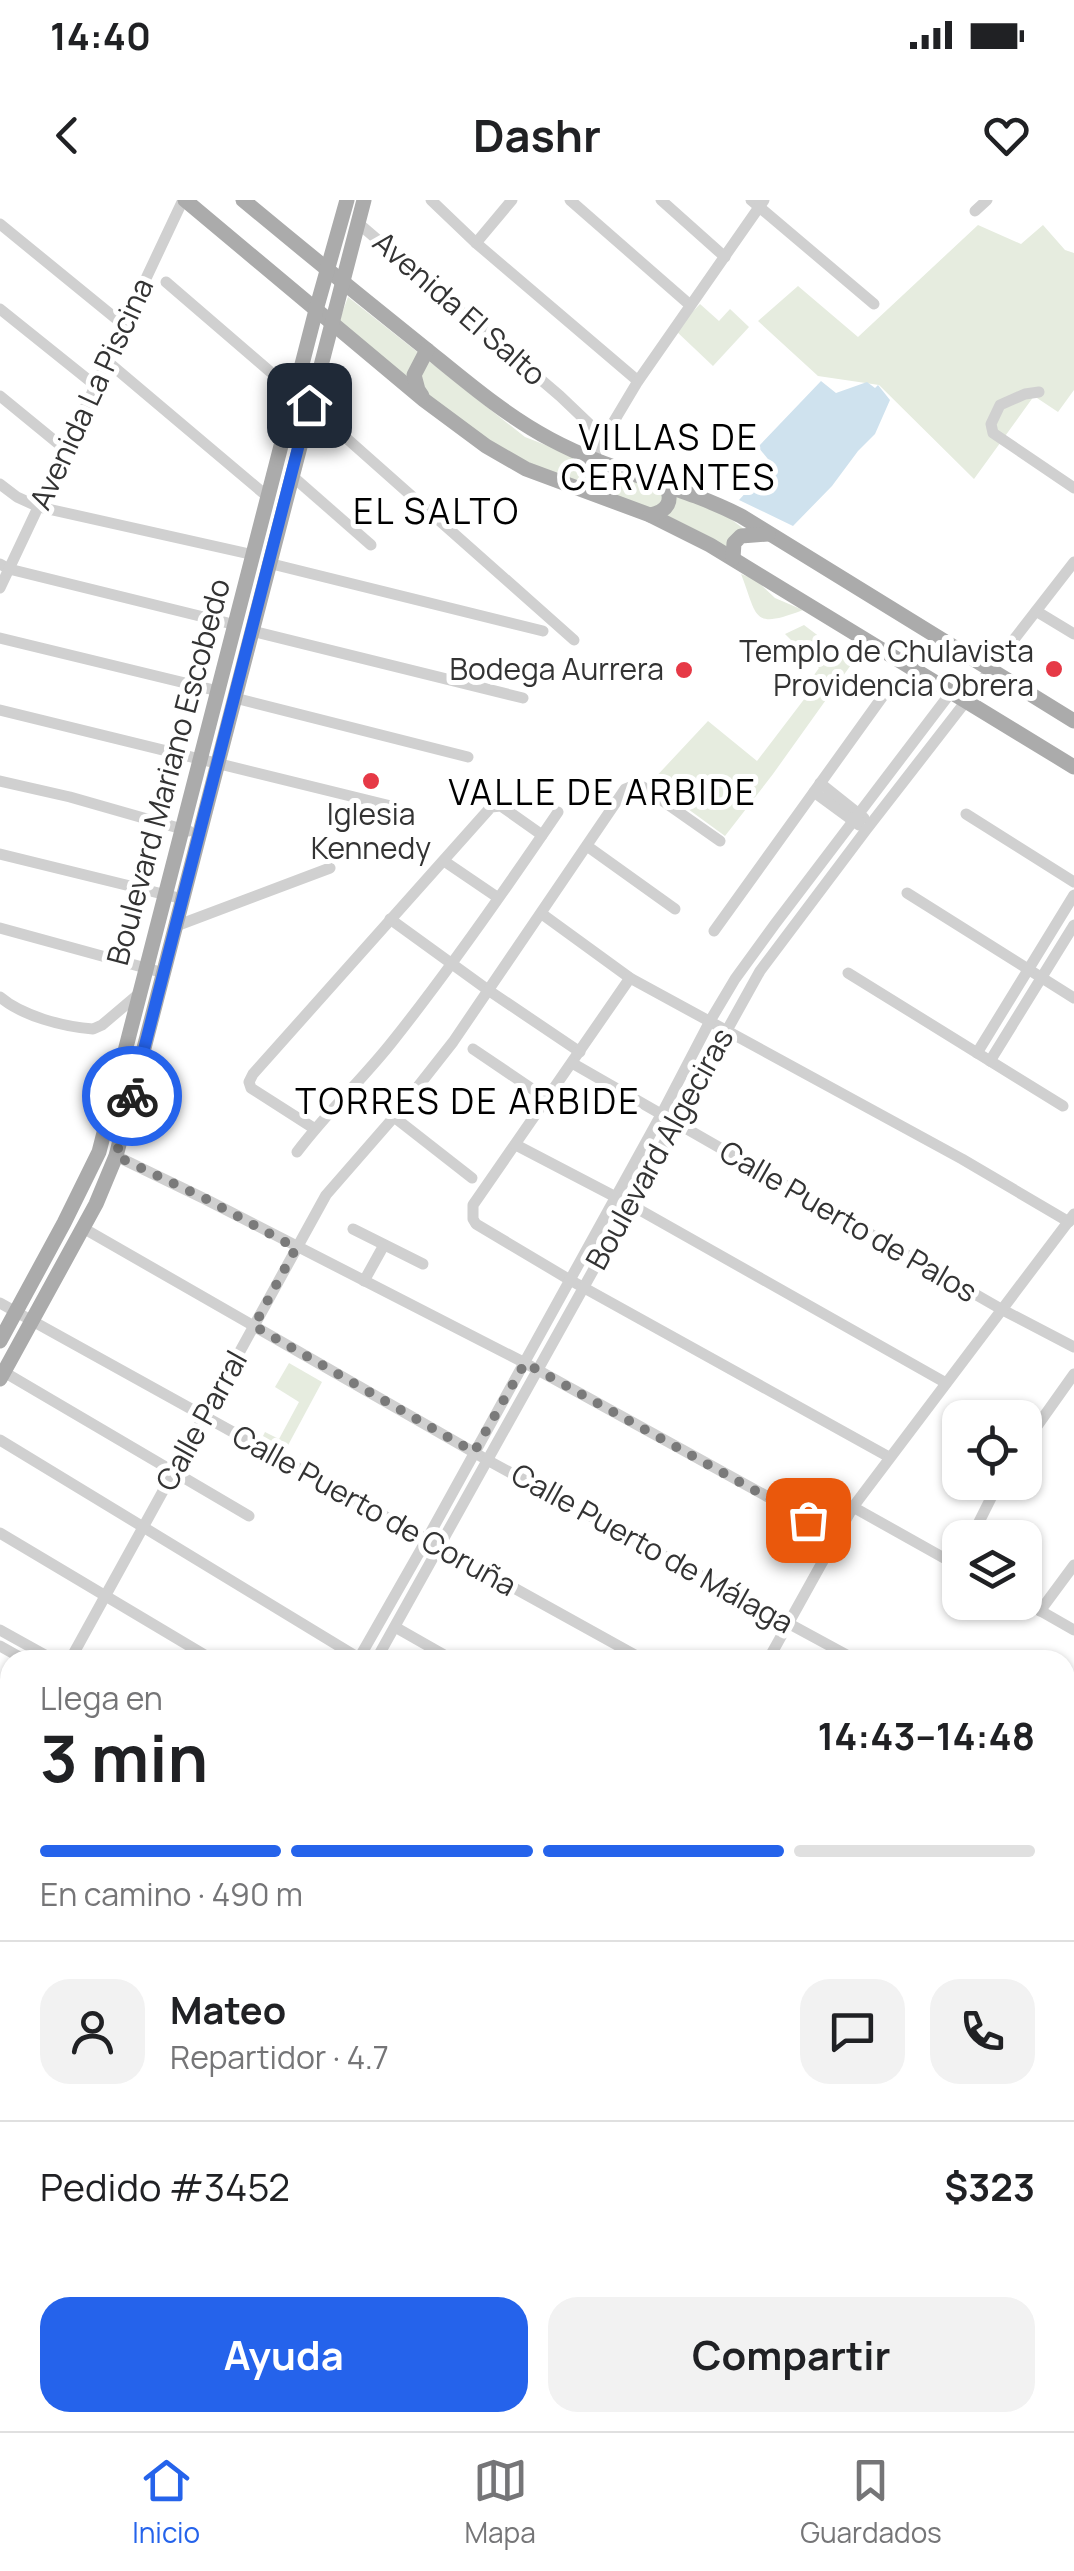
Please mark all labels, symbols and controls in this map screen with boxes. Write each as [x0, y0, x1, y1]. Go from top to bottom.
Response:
text: 14:40 [50, 9, 151, 61]
text: Dashr [473, 104, 601, 166]
icon: back [40, 108, 95, 163]
icon: heart [979, 108, 1034, 163]
street label: Avenida El Salto [365, 221, 555, 394]
street label: Avenida La Piscina [19, 271, 162, 516]
pin [267, 363, 352, 448]
icon: home [282, 378, 337, 433]
district label: VILLAS DE CERVANTES [561, 413, 777, 501]
district label: EL SALTO [353, 487, 521, 535]
street label: Boulevard Mariano Escobedo [96, 574, 239, 969]
place label: Templo de Chulavista Providencia Obrera [739, 630, 1034, 705]
place label: Bodega Aurrera [450, 648, 664, 689]
marker: Templo de Chulavista Providencia Obrera [1043, 658, 1065, 680]
marker: Bodega Aurrera [673, 659, 695, 681]
district label: VALLE DE ARBIDE [449, 768, 757, 816]
marker: Iglesia Kennedy [360, 770, 382, 792]
place label: Iglesia Kennedy [311, 793, 431, 868]
street label: Boulevard Algeciras [575, 1020, 742, 1276]
courier [82, 1046, 182, 1146]
icon: bike [105, 1069, 160, 1124]
district label: TORRES DE ARBIDE [295, 1077, 641, 1125]
street label: Calle Puerto de Palos [713, 1130, 985, 1311]
street label: Calle Parral [145, 1343, 256, 1498]
map controls [942, 1400, 1042, 1620]
button: locate [942, 1400, 1042, 1500]
street label: Calle Puerto de Coruña [225, 1414, 524, 1605]
street label: Calle Puerto de Málaga [504, 1453, 801, 1642]
pin [766, 1478, 851, 1563]
icon: bag [781, 1493, 836, 1548]
button: layers [942, 1520, 1042, 1620]
text: Llega en [40, 1676, 163, 1720]
text: 14:43–14:48 [817, 1709, 1035, 1761]
text: 3 min [40, 1713, 208, 1802]
text: En camino · 490 m [40, 1872, 303, 1916]
button: person [40, 1979, 145, 2084]
button: chat [800, 1979, 905, 2084]
button: phone [930, 1979, 1035, 2084]
text: Mateo [170, 1983, 286, 2035]
text: Repartidor · 4.7 [170, 2035, 389, 2079]
text: Pedido #3452 [40, 2160, 290, 2212]
text: $323 [944, 2160, 1035, 2212]
button: Ayuda [40, 2297, 528, 2412]
button: Compartir [548, 2297, 1035, 2412]
tab: Inicio [132, 2453, 200, 2551]
tab: Mapa [465, 2453, 536, 2551]
tab: Guardados [800, 2453, 942, 2551]

